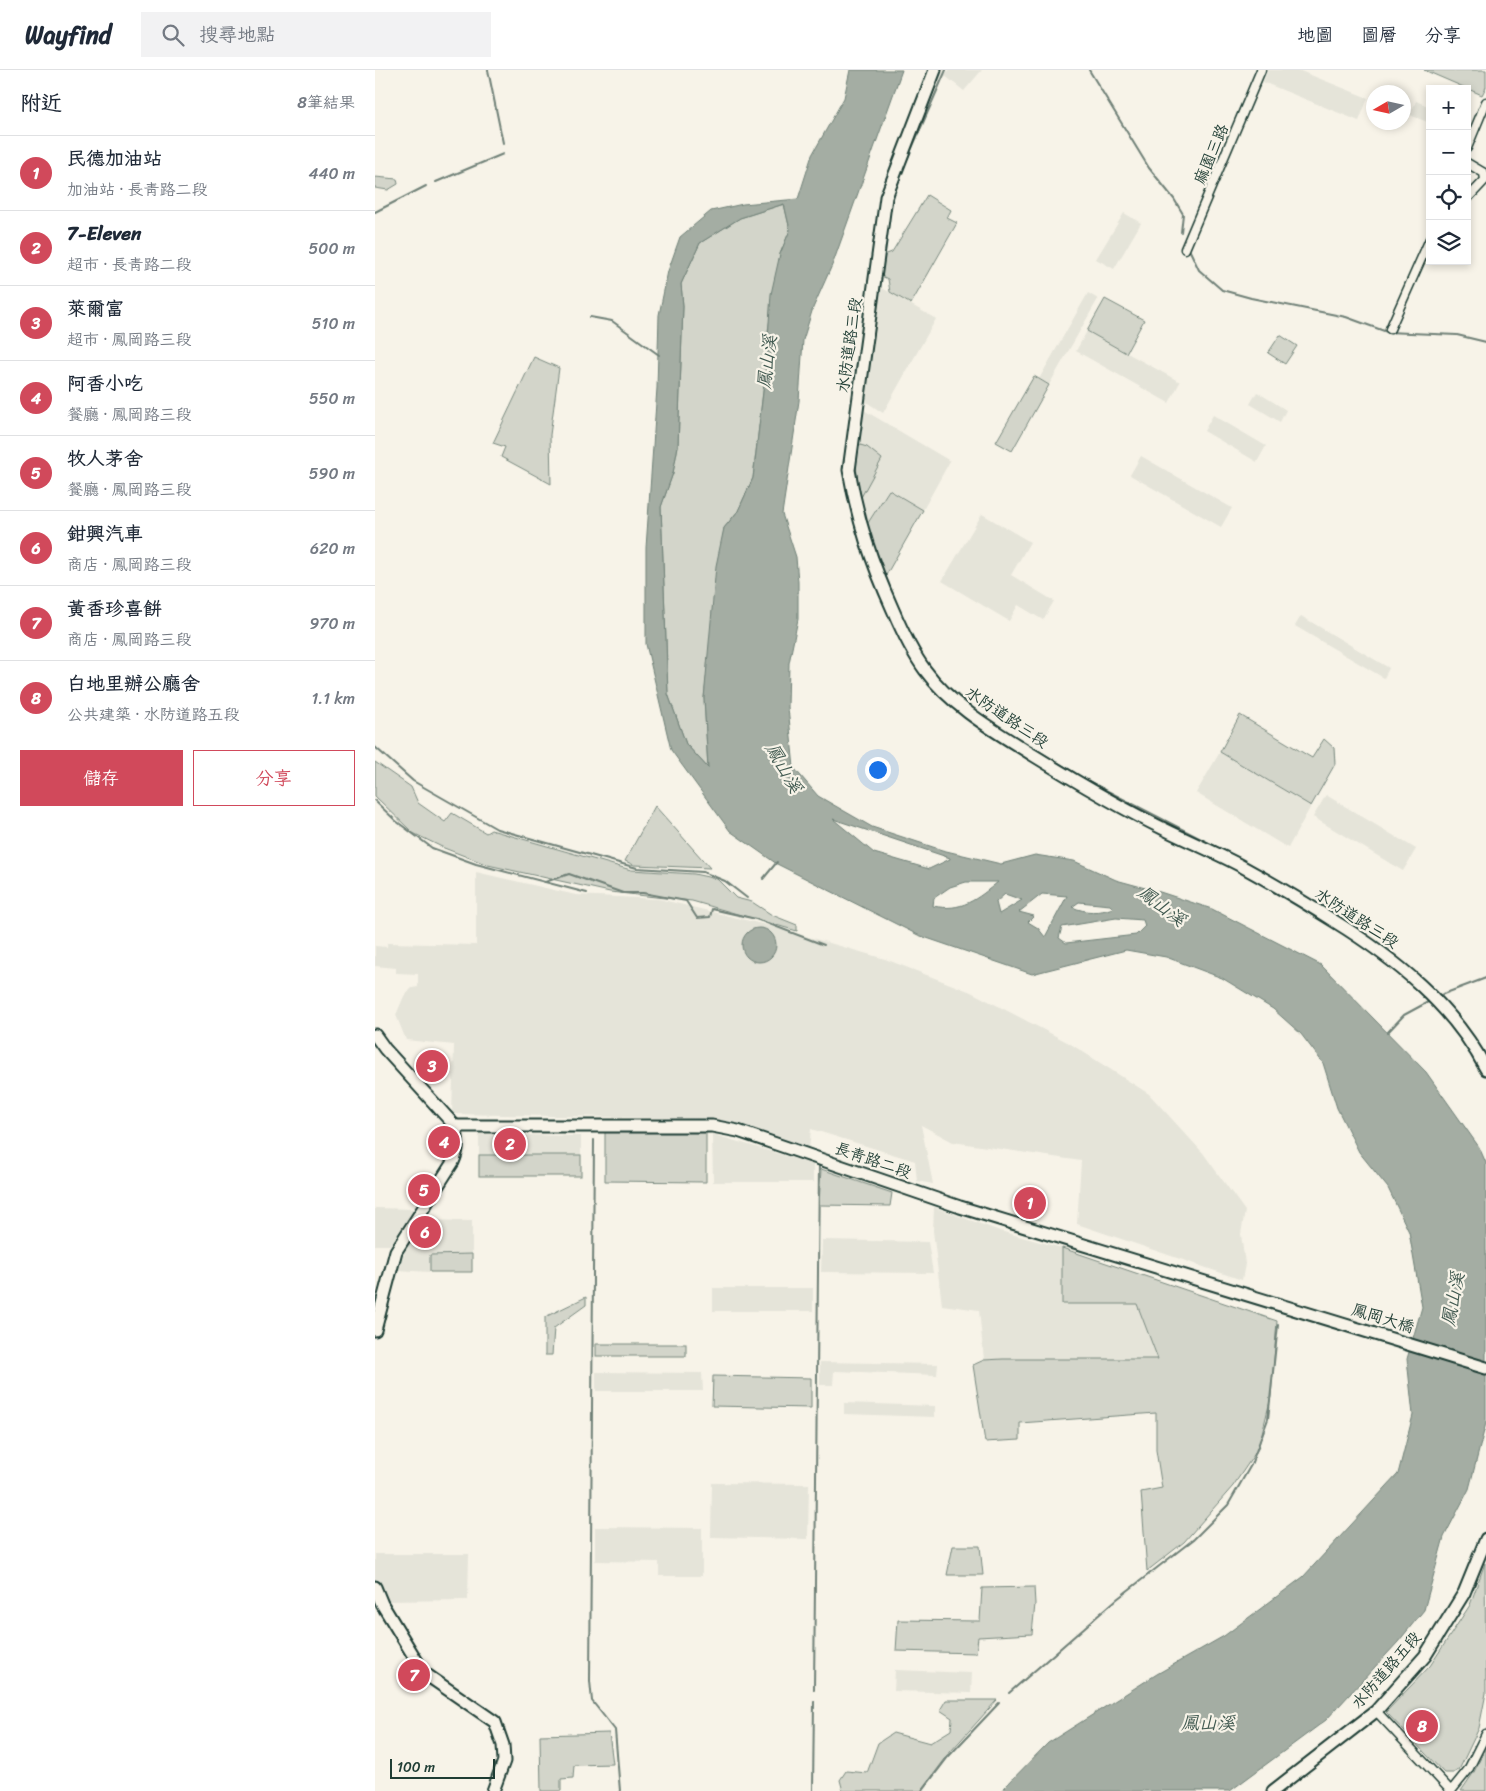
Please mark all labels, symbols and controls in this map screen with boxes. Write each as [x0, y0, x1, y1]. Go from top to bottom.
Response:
search box [141, 12, 491, 57]
text: Wayfind [25, 14, 111, 56]
text: 搜尋地點 [199, 18, 275, 51]
text: 地圖 [1297, 19, 1333, 51]
text: 圖層 [1361, 19, 1397, 51]
text: 分享 [1425, 19, 1461, 51]
icon: search [159, 21, 187, 49]
text: 附近 [20, 84, 62, 122]
north arrow [1366, 85, 1411, 130]
map controls [1426, 85, 1471, 265]
button: + [1426, 85, 1471, 130]
text: 8筆結果 [297, 88, 355, 117]
street label: 麻園三路 [1185, 119, 1237, 189]
button: − [1426, 130, 1471, 175]
text: 民德加油站 [67, 142, 162, 175]
text: 1 [33, 159, 39, 188]
text: 440 m [308, 159, 355, 188]
text: 加油站 · 長青路二段 [67, 175, 208, 204]
button: locate [1426, 175, 1471, 220]
text: 7-Eleven [67, 217, 141, 250]
button: layers [1426, 220, 1471, 265]
text: 2 [31, 234, 41, 263]
text: 500 m [309, 234, 355, 263]
text: 超市 · 長青路二段 [67, 250, 192, 279]
text: 萊爾富 [67, 292, 124, 325]
street label: 水防道路三段 [828, 295, 870, 395]
text: 3 [32, 309, 40, 338]
text: 510 m [312, 309, 355, 338]
text: 超市 · 鳳岡路三段 [67, 325, 192, 354]
water label: 鳳山溪 [748, 332, 786, 392]
text: 阿香小吃 [67, 367, 143, 400]
text: 4 [31, 384, 41, 413]
text: 550 m [309, 384, 355, 413]
text: 餐廳 · 鳳岡路三段 [67, 400, 192, 429]
text: 牧人茅舍 [67, 442, 143, 475]
text: 5 [31, 459, 41, 488]
text: 590 m [309, 459, 355, 488]
text: 餐廳 · 鳳岡路三段 [67, 475, 192, 504]
text: 鉗興汽車 [67, 517, 143, 550]
text: 6 [31, 534, 41, 563]
text: 620 m [310, 534, 355, 563]
text: 商店 · 鳳岡路三段 [67, 550, 192, 579]
text: 黃香珍喜餅 [67, 592, 162, 625]
text: 7 [31, 609, 41, 638]
text: 970 m [309, 609, 355, 638]
text: 商店 · 鳳岡路三段 [67, 625, 192, 654]
text: 白地里辦公廳舍 [67, 667, 200, 700]
street label: 水防道路三段 [959, 678, 1055, 756]
text: 8 [31, 684, 41, 713]
text: 1.1 km [311, 684, 355, 713]
text: 公共建築 · 水防道路五段 [67, 700, 240, 729]
water label: 鳳山溪 [756, 736, 812, 800]
button: 儲存 [20, 750, 183, 806]
button: 分享 [193, 750, 355, 806]
your location [865, 757, 891, 783]
water label: 鳳山溪 [1130, 876, 1194, 936]
street label: 水防道路三段 [1309, 880, 1405, 956]
pin: 3 [416, 1047, 448, 1085]
pin: 4 [428, 1123, 460, 1161]
pin: 2 [494, 1125, 526, 1163]
street label: 長青路二段 [830, 1133, 916, 1187]
pin: 5 [408, 1171, 440, 1209]
pin: 1 [1014, 1184, 1046, 1222]
pin: 6 [409, 1213, 441, 1251]
water label: 鳳山溪 [1432, 1268, 1474, 1330]
street label: 鳳岡大橋 [1348, 1295, 1418, 1341]
street label: 水防道路五段 [1344, 1624, 1428, 1716]
pin: 7 [398, 1656, 430, 1694]
water label: 鳳山溪 [1180, 1707, 1236, 1739]
pin: 8 [1406, 1707, 1438, 1745]
text: 100 m [397, 1755, 435, 1780]
scale bar [390, 1756, 495, 1779]

